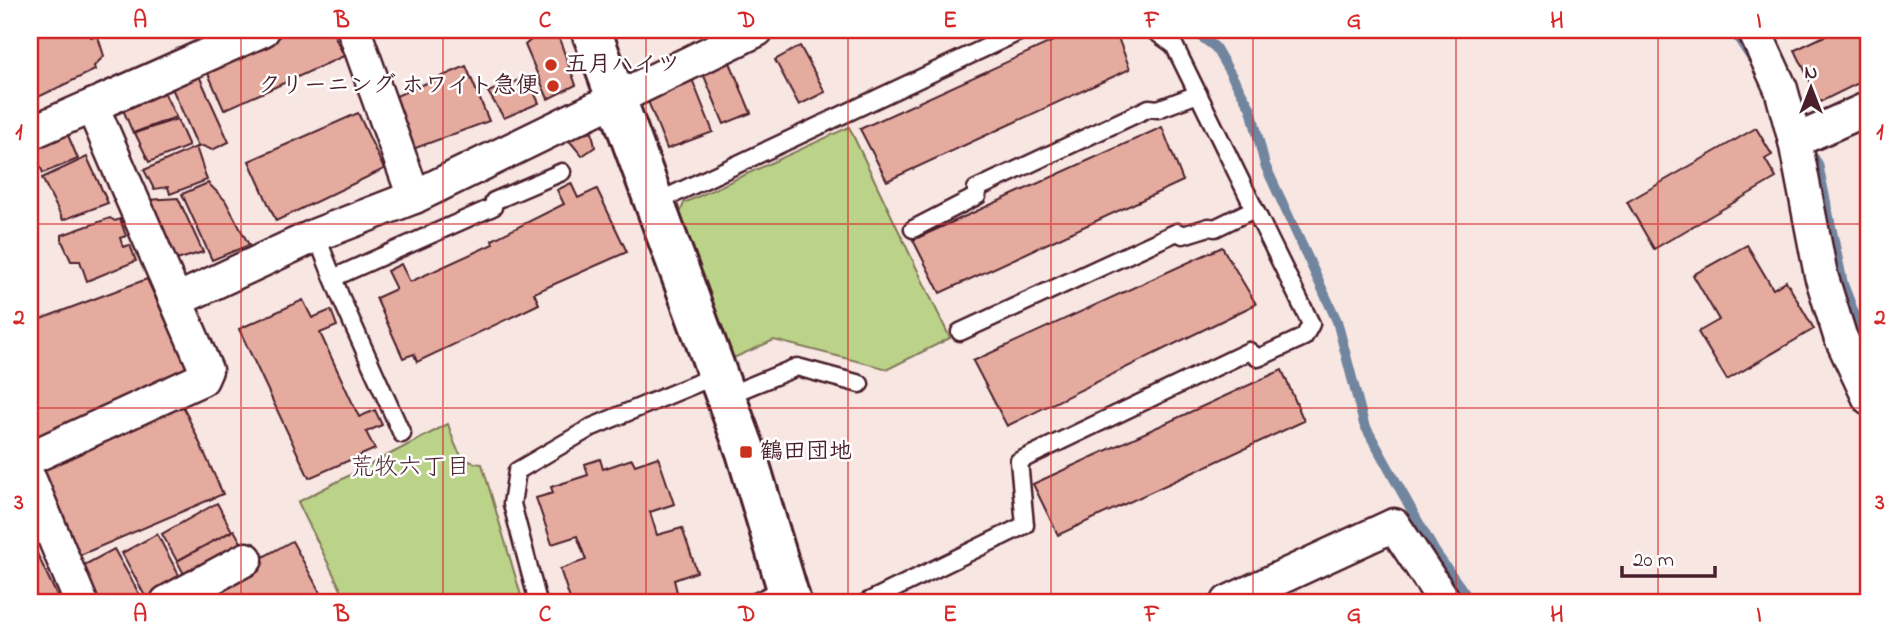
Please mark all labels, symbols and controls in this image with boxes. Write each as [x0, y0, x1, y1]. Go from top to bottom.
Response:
text: A [133, 5, 147, 38]
text: B [333, 5, 350, 38]
text: C [539, 5, 552, 38]
text: D [738, 5, 755, 38]
text: E [943, 5, 957, 38]
text: F [1144, 5, 1160, 38]
text: G [1347, 5, 1361, 38]
text: H [1550, 5, 1564, 38]
text: I [1756, 5, 1762, 38]
place label: 五月ハイツ [565, 49, 680, 82]
north arrow [1776, 52, 1846, 122]
marker: 五月ハイツ [543, 57, 559, 73]
text: N [1805, 60, 1818, 87]
place label: クリーニング ホワイト急便 [258, 70, 539, 103]
marker: クリーニング ホワイト急便 [545, 78, 561, 94]
text: 1 [15, 117, 23, 150]
text: 1 [1876, 117, 1884, 150]
text: 2 [12, 302, 25, 335]
text: 2 [1873, 302, 1886, 335]
place label: 鶴田団地 [760, 436, 852, 469]
marker: 鶴田団地 [738, 444, 754, 460]
district label: 荒牧六丁目 [350, 451, 470, 486]
text: 3 [13, 487, 24, 520]
text: 3 [1874, 487, 1885, 520]
scale bar [1622, 534, 1715, 578]
text: 20 m [1633, 546, 1674, 576]
text: A [133, 599, 147, 632]
text: B [333, 599, 350, 632]
text: C [539, 599, 552, 632]
text: D [738, 599, 755, 632]
text: E [943, 599, 957, 632]
text: F [1144, 599, 1160, 632]
text: G [1347, 599, 1361, 632]
text: H [1550, 599, 1564, 632]
text: I [1756, 599, 1762, 632]

